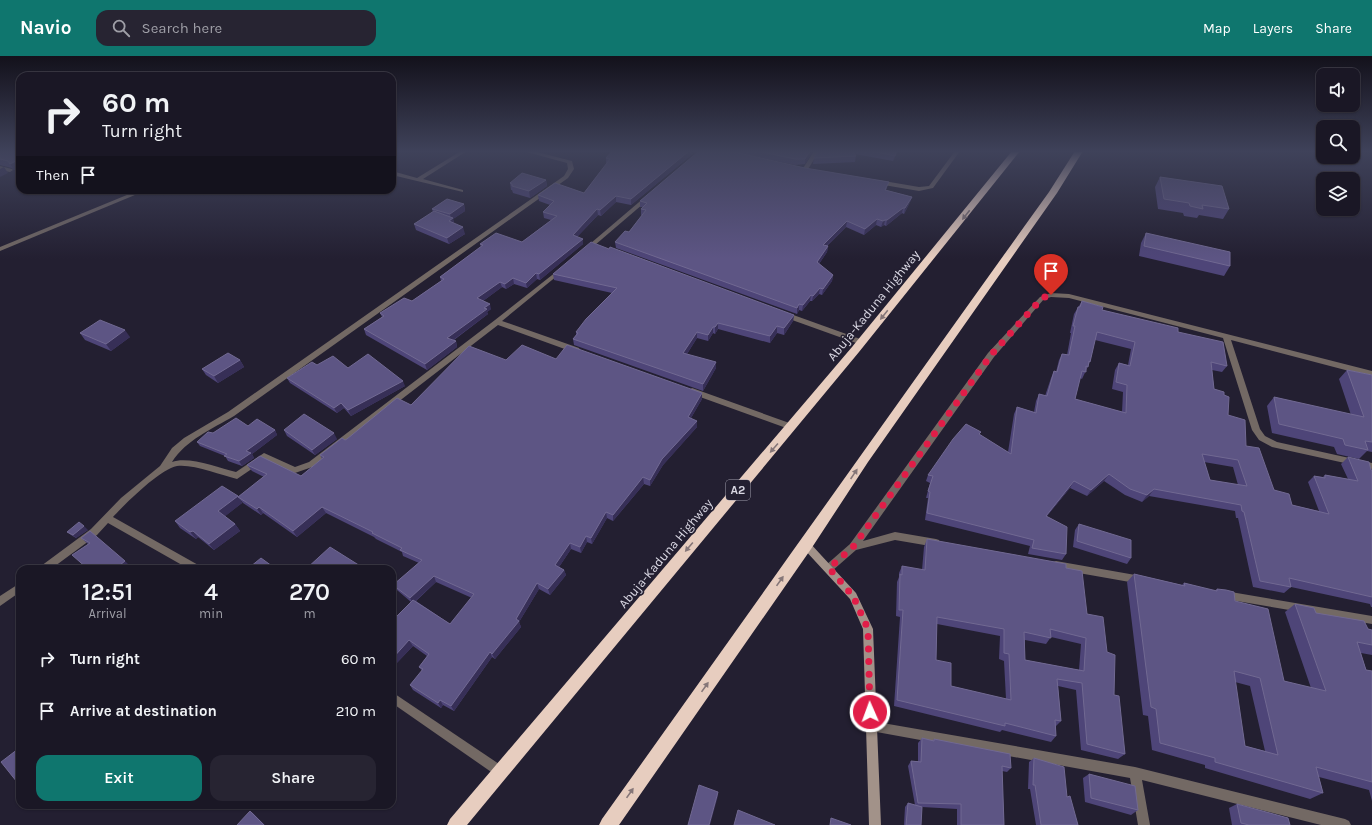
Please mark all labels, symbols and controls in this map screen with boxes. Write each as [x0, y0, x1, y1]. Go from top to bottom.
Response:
search box [96, 10, 376, 46]
text: Navio [20, 17, 72, 39]
icon: search [110, 17, 132, 39]
text: Search here [142, 19, 222, 37]
text: Map [1203, 20, 1231, 37]
text: Layers [1253, 20, 1293, 37]
text: Share [1315, 20, 1352, 37]
map controls [1316, 68, 1360, 216]
button: sound [1316, 68, 1360, 112]
text: 60 m [102, 86, 170, 119]
icon: right [36, 88, 88, 140]
text: Turn right [102, 120, 182, 142]
button: search [1316, 120, 1360, 164]
icon: arrive [77, 164, 99, 186]
text: Then [36, 166, 69, 184]
button: layers [1316, 172, 1360, 216]
one-way arrow [962, 209, 971, 220]
street label: Abuja-Kaduna Highway [824, 247, 923, 364]
pin [1034, 254, 1068, 295]
icon: arrive [1040, 260, 1062, 282]
one-way arrow [879, 310, 888, 321]
one-way arrow [769, 443, 779, 453]
one-way arrow [850, 469, 858, 479]
road number: A2 [726, 480, 750, 500]
street label: Abuja-Kaduna Highway [615, 496, 715, 611]
one-way arrow [685, 541, 694, 552]
one-way arrow [776, 576, 784, 586]
text: 12:51 [82, 578, 133, 606]
text: 4 [204, 578, 218, 606]
text: 270 [289, 578, 330, 606]
text: Arrival [89, 606, 127, 621]
text: min [199, 606, 223, 621]
text: m [303, 606, 316, 621]
icon: right [36, 648, 58, 670]
text: Turn right [70, 650, 140, 668]
text: 60 m [341, 650, 376, 668]
one-way arrow [701, 682, 709, 692]
position arrow [849, 691, 891, 733]
icon: arrive [36, 700, 58, 722]
text: Arrive at destination [70, 702, 217, 720]
text: 210 m [336, 702, 376, 720]
button: Exit [36, 755, 202, 801]
button: Share [210, 755, 376, 801]
one-way arrow [626, 788, 634, 798]

